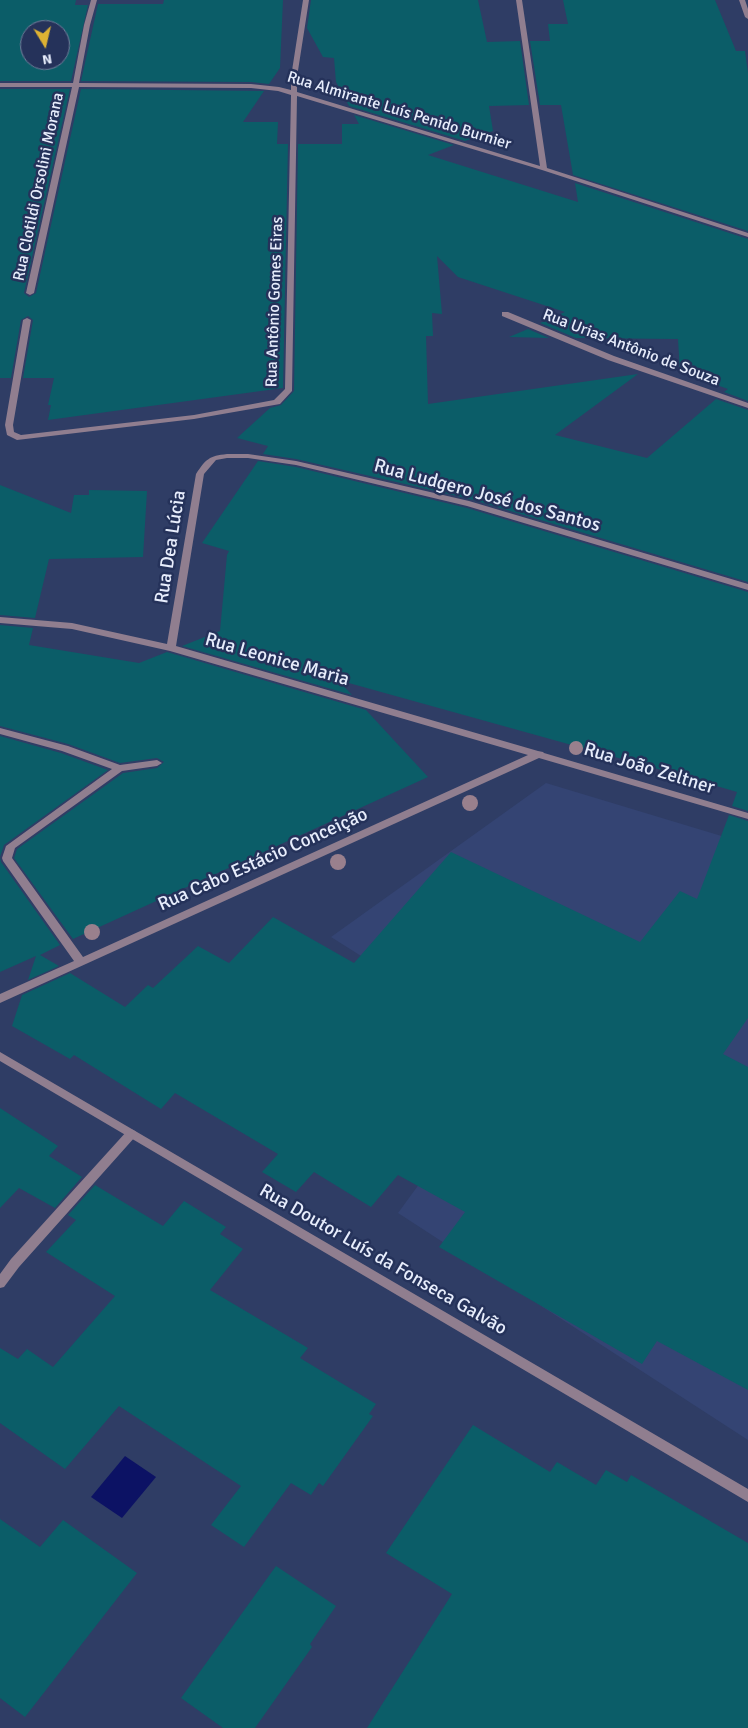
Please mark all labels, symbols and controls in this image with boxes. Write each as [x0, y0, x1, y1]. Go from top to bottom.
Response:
north arrow [20, 20, 70, 70]
text: N [41, 50, 53, 68]
street label: Rua Almirante Luís Penido Burnier [285, 68, 513, 154]
street label: Rua Clotildi Orsolini Morana [10, 91, 68, 283]
street label: Rua Antônio Gomes Eiras [262, 216, 288, 388]
street label: Rua Urias Antônio de Souza [540, 305, 722, 391]
street label: Rua Ludgero José dos Santos [371, 455, 603, 537]
street label: Rua Dea Lúcia [151, 489, 191, 605]
street label: Rua Leonice Maria [202, 628, 352, 692]
street label: Rua João Zeltner [581, 738, 717, 800]
street label: Rua Cabo Estácio Conceição [155, 803, 371, 917]
street label: Rua Doutor Luís da Fonseca Galvão [255, 1180, 511, 1340]

